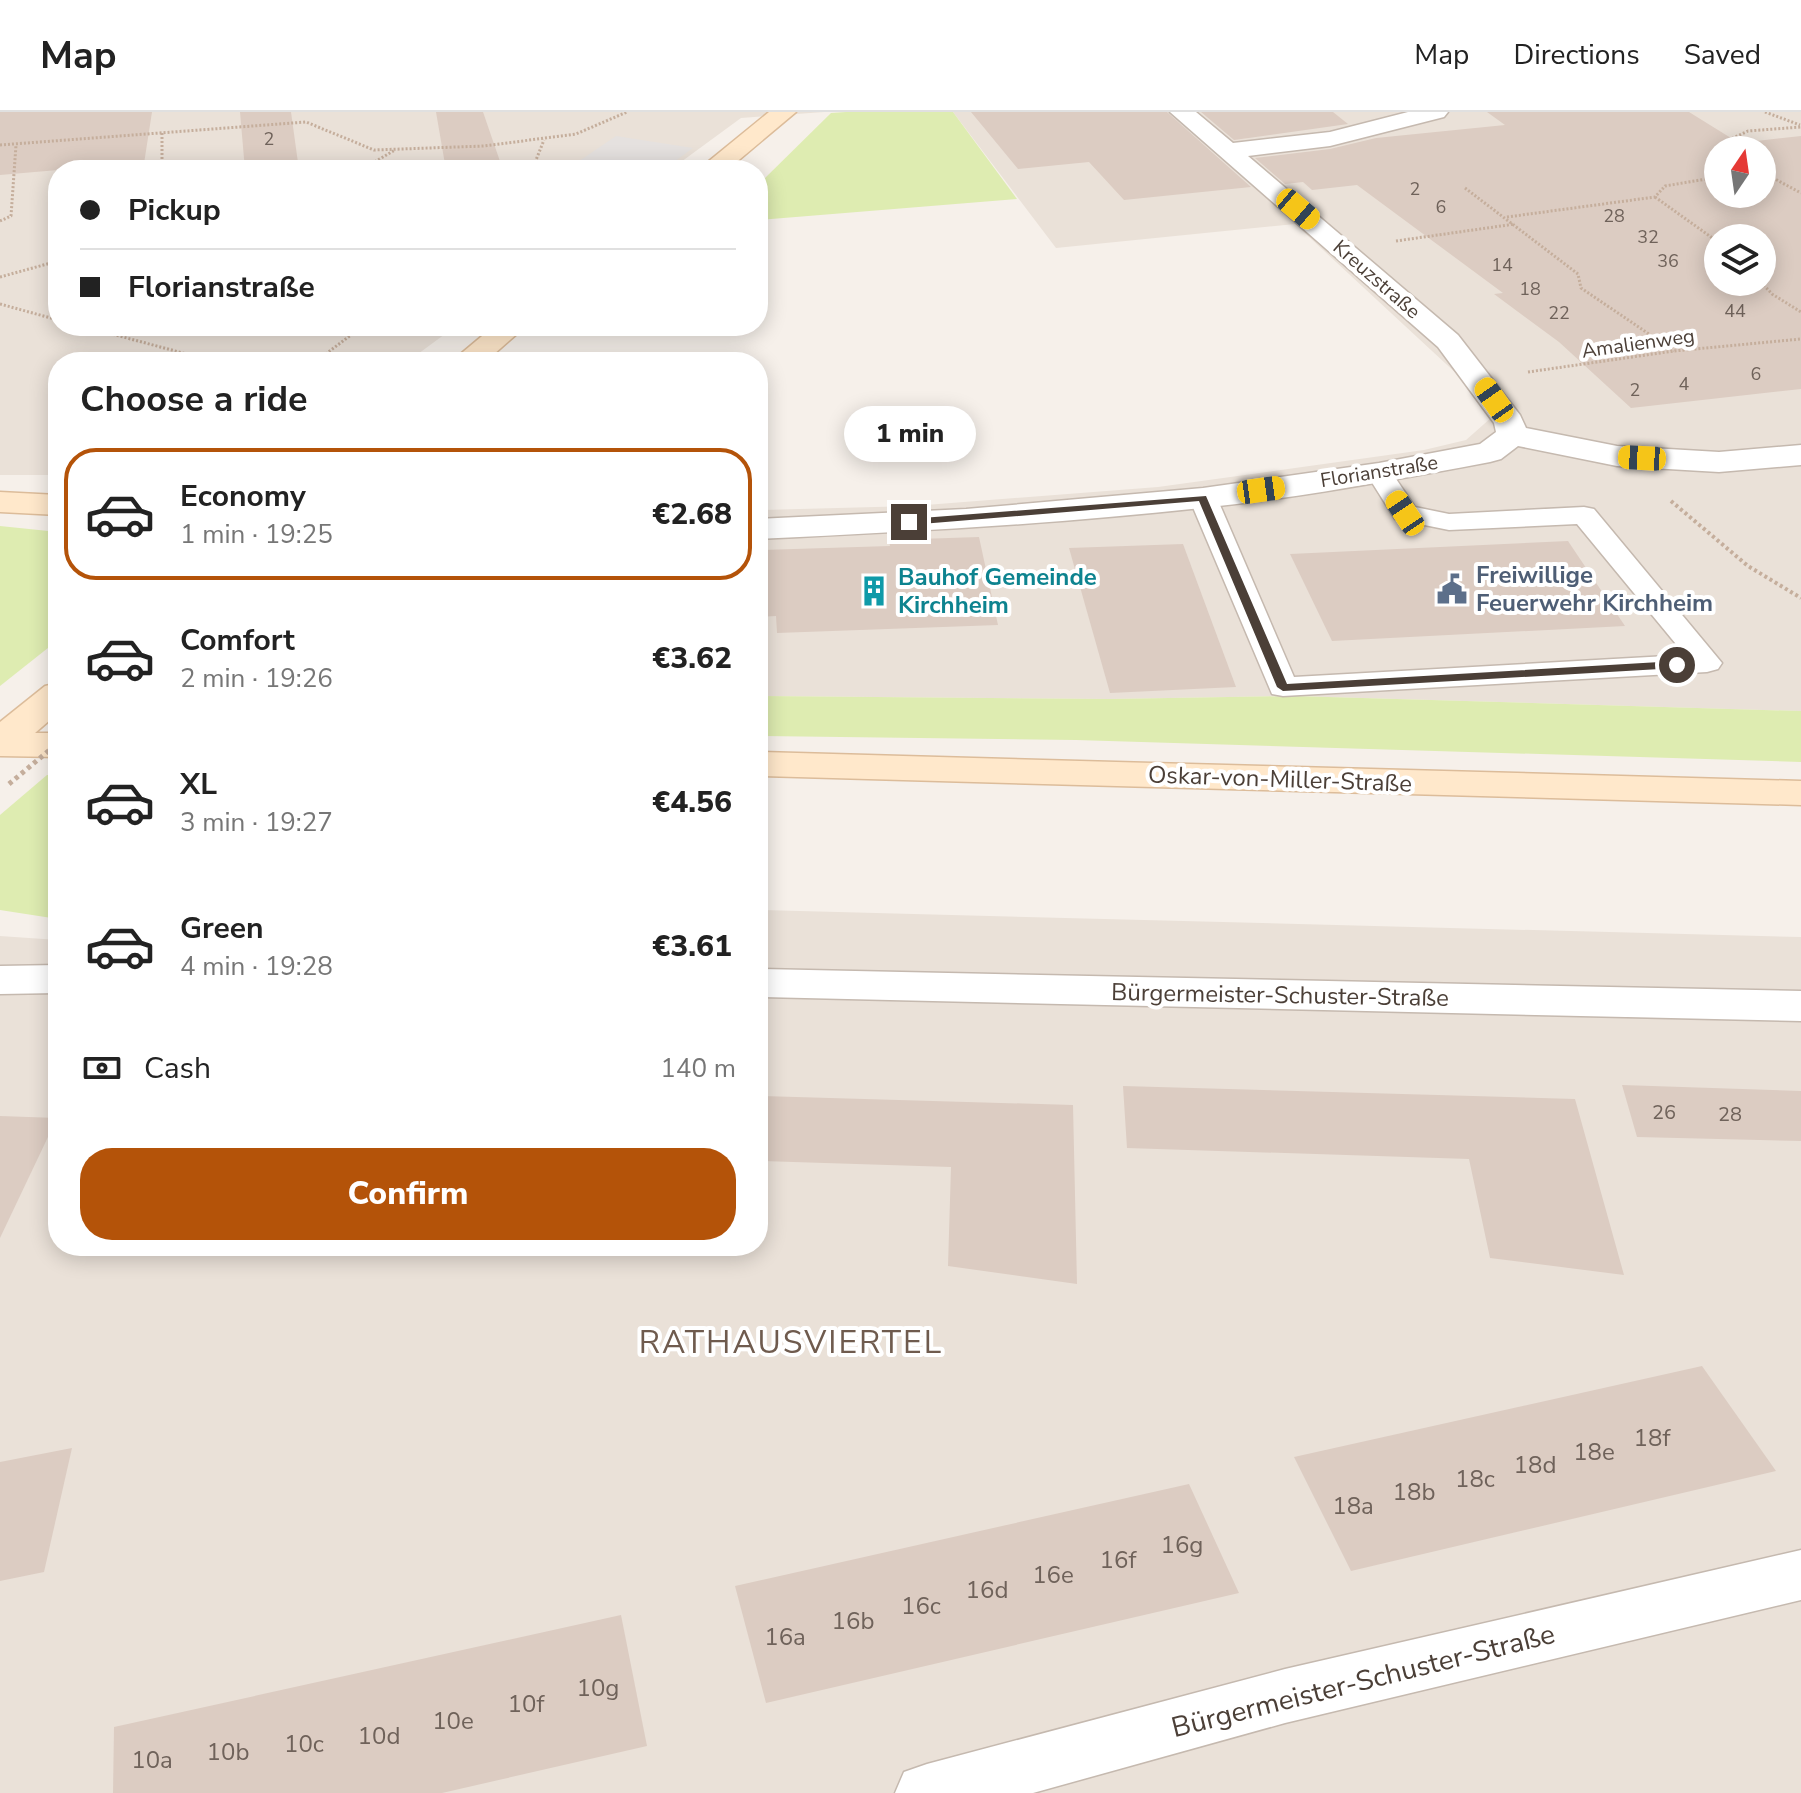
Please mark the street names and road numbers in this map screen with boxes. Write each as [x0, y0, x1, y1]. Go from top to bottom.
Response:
street label: Kreuzstraße [1327, 234, 1426, 325]
street label: Amalienweg [1580, 322, 1696, 365]
street label: Florianstraße [1318, 449, 1440, 494]
street label: Oskar-von-Miller-Straße [1147, 758, 1413, 800]
street label: Bürgermeister-Schuster-Straße [1111, 976, 1449, 1014]
street label: Bürgermeister-Schuster-Straße [1168, 1615, 1559, 1747]

